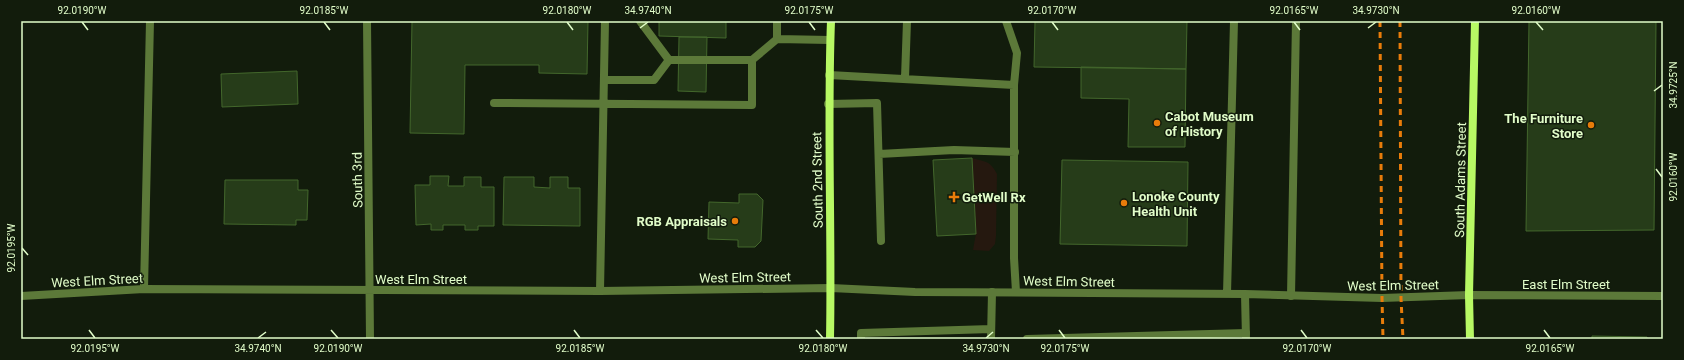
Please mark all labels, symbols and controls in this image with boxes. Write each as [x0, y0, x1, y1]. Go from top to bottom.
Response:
text: 92.0190°W [58, 5, 107, 16]
text: 92.0185°W [300, 5, 349, 16]
text: 92.0180°W [543, 5, 592, 16]
text: 34.9740°N [624, 5, 672, 16]
text: 92.0175°W [785, 5, 834, 16]
text: 92.0170°W [1028, 5, 1077, 16]
text: 92.0165°W [1270, 5, 1319, 16]
text: 34.9730°N [1352, 5, 1400, 16]
text: 92.0160°W [1512, 5, 1561, 16]
text: 34.9725°N [1668, 61, 1679, 109]
place label: Cabot Museum of History [1165, 109, 1254, 139]
place label: The Furniture Store [1504, 111, 1583, 141]
marker: Cabot Museum of History [1152, 118, 1162, 128]
marker: The Furniture Store [1586, 120, 1596, 130]
street label: South Adams Street [1452, 122, 1469, 238]
street label: South 2nd Street [809, 132, 826, 228]
street label: South 3rd [350, 152, 365, 208]
text: 92.0160°W [1668, 152, 1679, 201]
place label: Lonoke County Health Unit [1132, 189, 1220, 219]
place label: GetWell Rx [962, 190, 1026, 205]
marker: GetWell Rx [949, 192, 959, 202]
marker: Lonoke County Health Unit [1119, 198, 1129, 208]
place label: RGB Appraisals [636, 214, 727, 229]
marker: RGB Appraisals [730, 216, 740, 226]
text: 92.0195°W [6, 223, 17, 272]
street label: West Elm Street [699, 269, 791, 286]
street label: West Elm Street [51, 271, 143, 290]
street label: West Elm Street [375, 272, 467, 287]
street label: West Elm Street [1023, 273, 1115, 290]
street label: West Elm Street [1347, 277, 1439, 294]
street label: East Elm Street [1522, 277, 1610, 292]
text: 92.0195°W [71, 343, 120, 354]
text: 34.9740°N [234, 343, 282, 354]
text: 92.0190°W [314, 343, 363, 354]
text: 92.0185°W [556, 343, 605, 354]
text: 92.0180°W [799, 343, 848, 354]
text: 34.9730°N [962, 343, 1010, 354]
text: 92.0175°W [1041, 343, 1090, 354]
text: 92.0170°W [1283, 343, 1332, 354]
text: 92.0165°W [1526, 343, 1575, 354]

